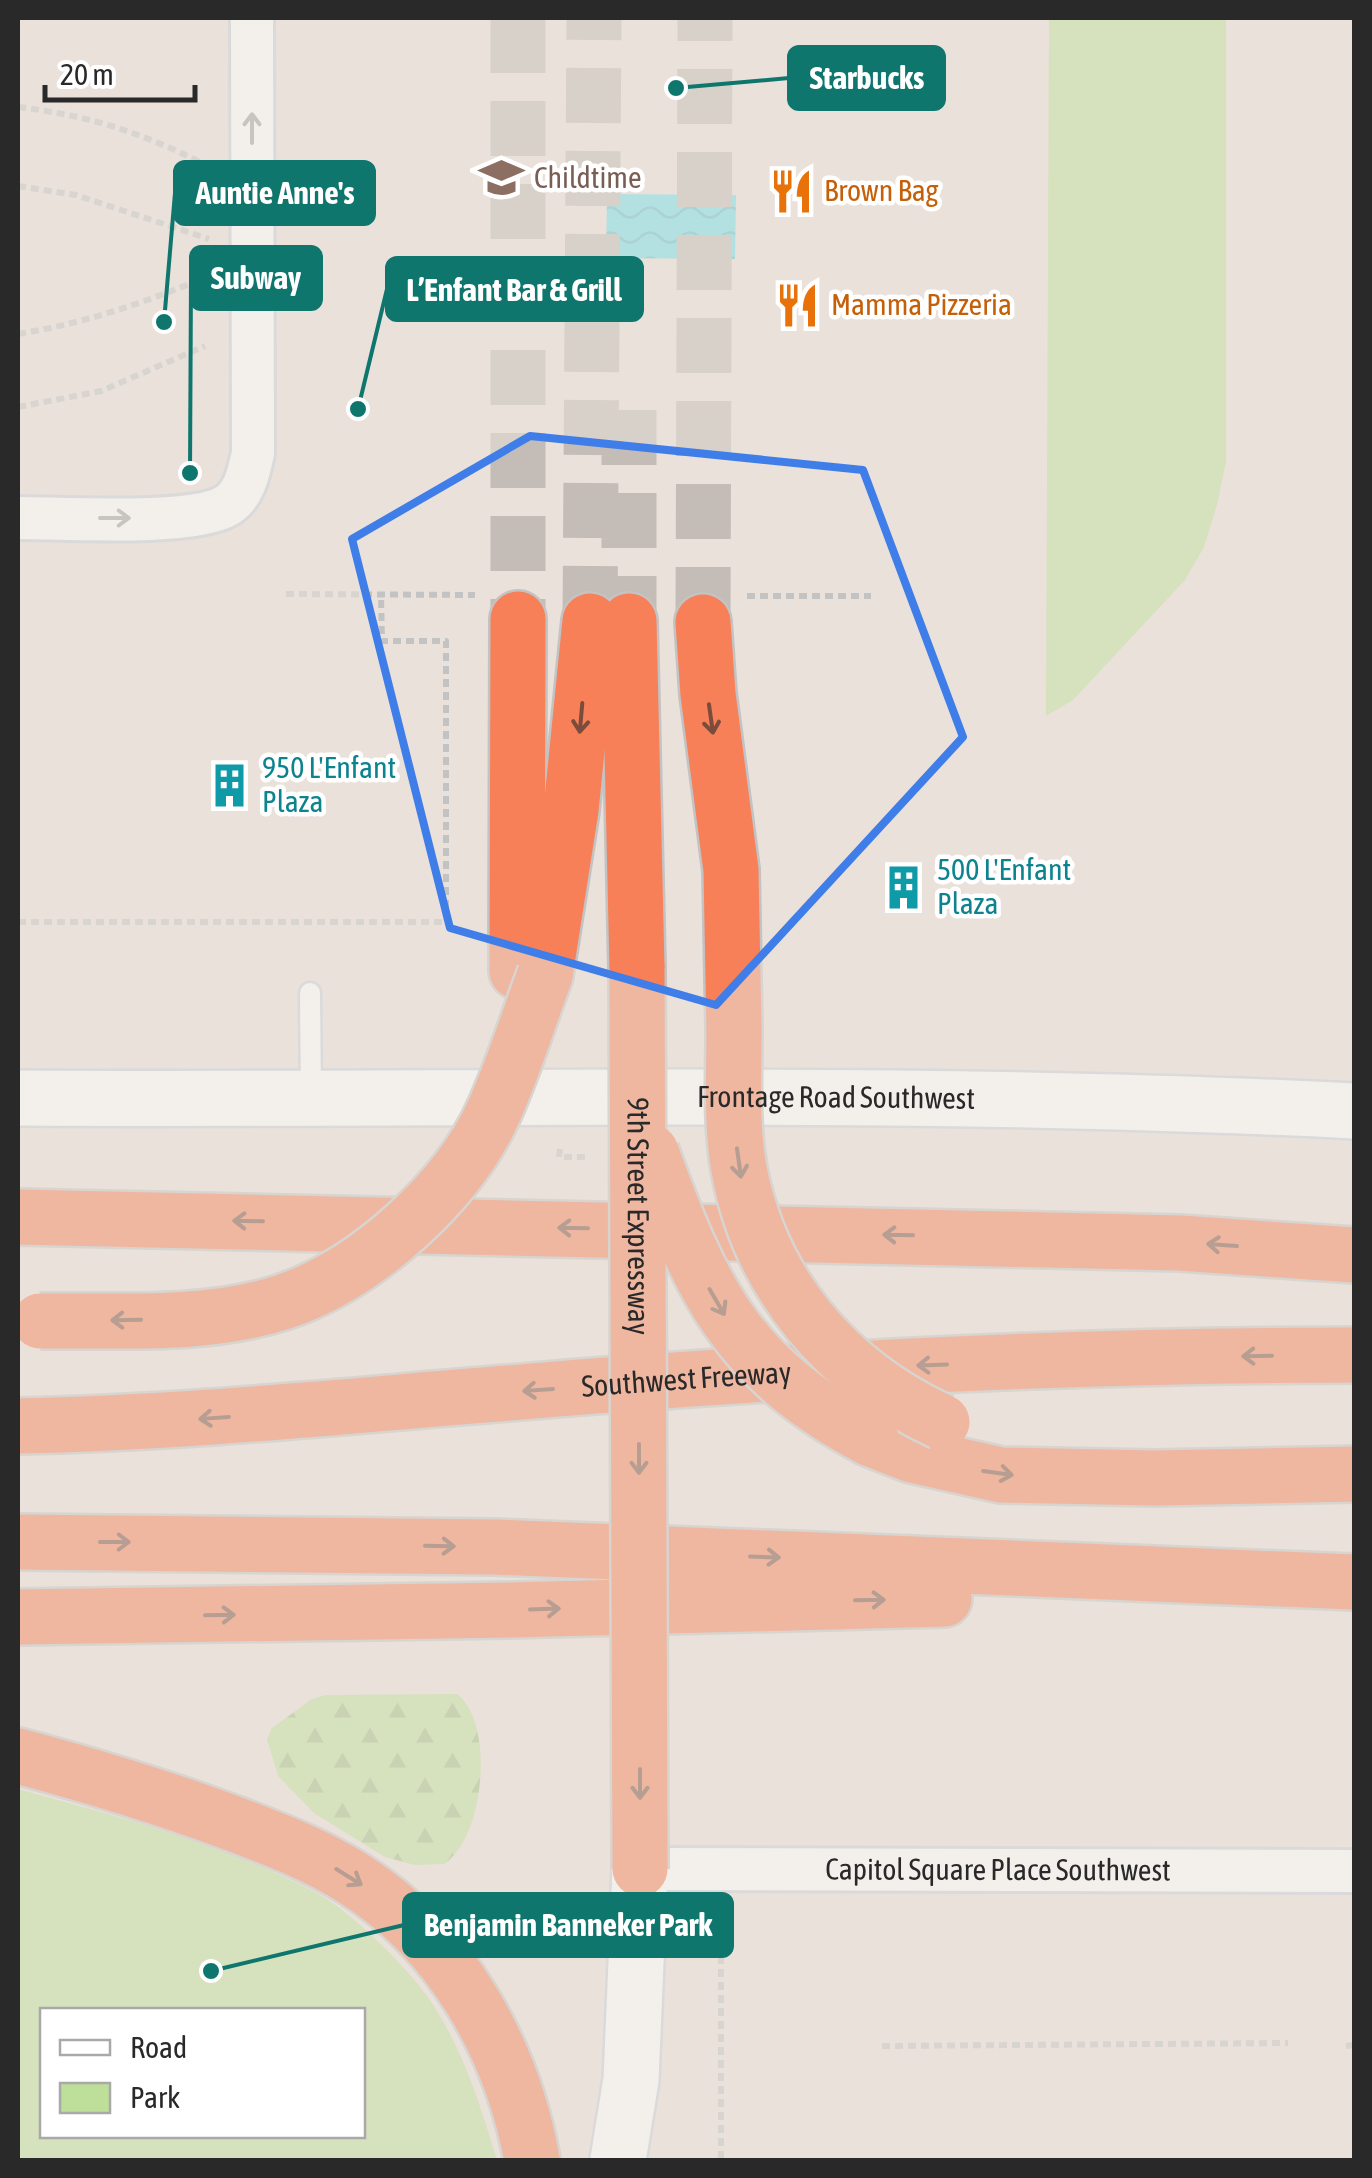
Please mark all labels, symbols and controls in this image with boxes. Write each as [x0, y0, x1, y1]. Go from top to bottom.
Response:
scale bar [45, 40, 195, 102]
callout: Starbucks [789, 47, 944, 109]
text: 20 m [60, 57, 114, 91]
text: Starbucks [810, 59, 924, 96]
one-way arrow [243, 112, 262, 144]
school or university icon: Childtime [477, 154, 525, 202]
place label: Childtime [534, 160, 642, 194]
callout: Auntie Anne's [175, 162, 374, 224]
restaurant icon: Brown Bag [767, 167, 815, 215]
place label: Brown Bag [824, 173, 939, 207]
text: Auntie Anne's [195, 174, 354, 211]
callout: Subway [191, 247, 321, 309]
callout: L’Enfant Bar & Grill [387, 258, 642, 320]
text: Subway [211, 259, 302, 296]
text: L’Enfant Bar & Grill [406, 271, 622, 308]
restaurant icon: Mamma Pizzeria [774, 281, 822, 329]
place label: Mamma Pizzeria [831, 287, 1012, 321]
one-way arrow [98, 508, 130, 527]
one-way arrow [572, 702, 591, 734]
one-way arrow [702, 703, 721, 735]
place label: 950 L'Enfant Plaza [262, 750, 396, 818]
building icon: 950 L'Enfant Plaza [205, 761, 253, 809]
place label: 500 L'Enfant Plaza [937, 852, 1071, 920]
building icon: 500 L'Enfant Plaza [880, 863, 928, 911]
street label: Frontage Road Southwest [697, 1079, 975, 1115]
street label: 9th Street Expressway [621, 1097, 656, 1335]
one-way arrow [731, 1146, 749, 1179]
one-way arrow [232, 1212, 264, 1231]
one-way arrow [557, 1219, 589, 1238]
one-way arrow [882, 1226, 914, 1245]
one-way arrow [1207, 1236, 1239, 1255]
one-way arrow [708, 1287, 728, 1316]
one-way arrow [111, 1310, 144, 1330]
one-way arrow [1242, 1346, 1274, 1365]
street label: Southwest Freeway [580, 1354, 792, 1403]
one-way arrow [917, 1355, 949, 1374]
one-way arrow [522, 1381, 555, 1400]
one-way arrow [199, 1409, 231, 1428]
one-way arrow [630, 1442, 648, 1475]
one-way arrow [982, 1465, 1014, 1483]
one-way arrow [98, 1532, 130, 1552]
one-way arrow [423, 1536, 455, 1555]
one-way arrow [748, 1548, 780, 1567]
one-way arrow [853, 1591, 885, 1610]
one-way arrow [528, 1600, 560, 1619]
one-way arrow [203, 1605, 235, 1624]
one-way arrow [630, 1768, 650, 1800]
street label: Capitol Square Place Southwest [825, 1852, 1171, 1886]
one-way arrow [334, 1867, 363, 1887]
callout: Benjamin Banneker Park [404, 1894, 732, 1956]
text: Benjamin Banneker Park [424, 1906, 713, 1943]
legend [40, 2008, 365, 2138]
text: Road [130, 2030, 187, 2064]
text: Park [130, 2080, 180, 2114]

